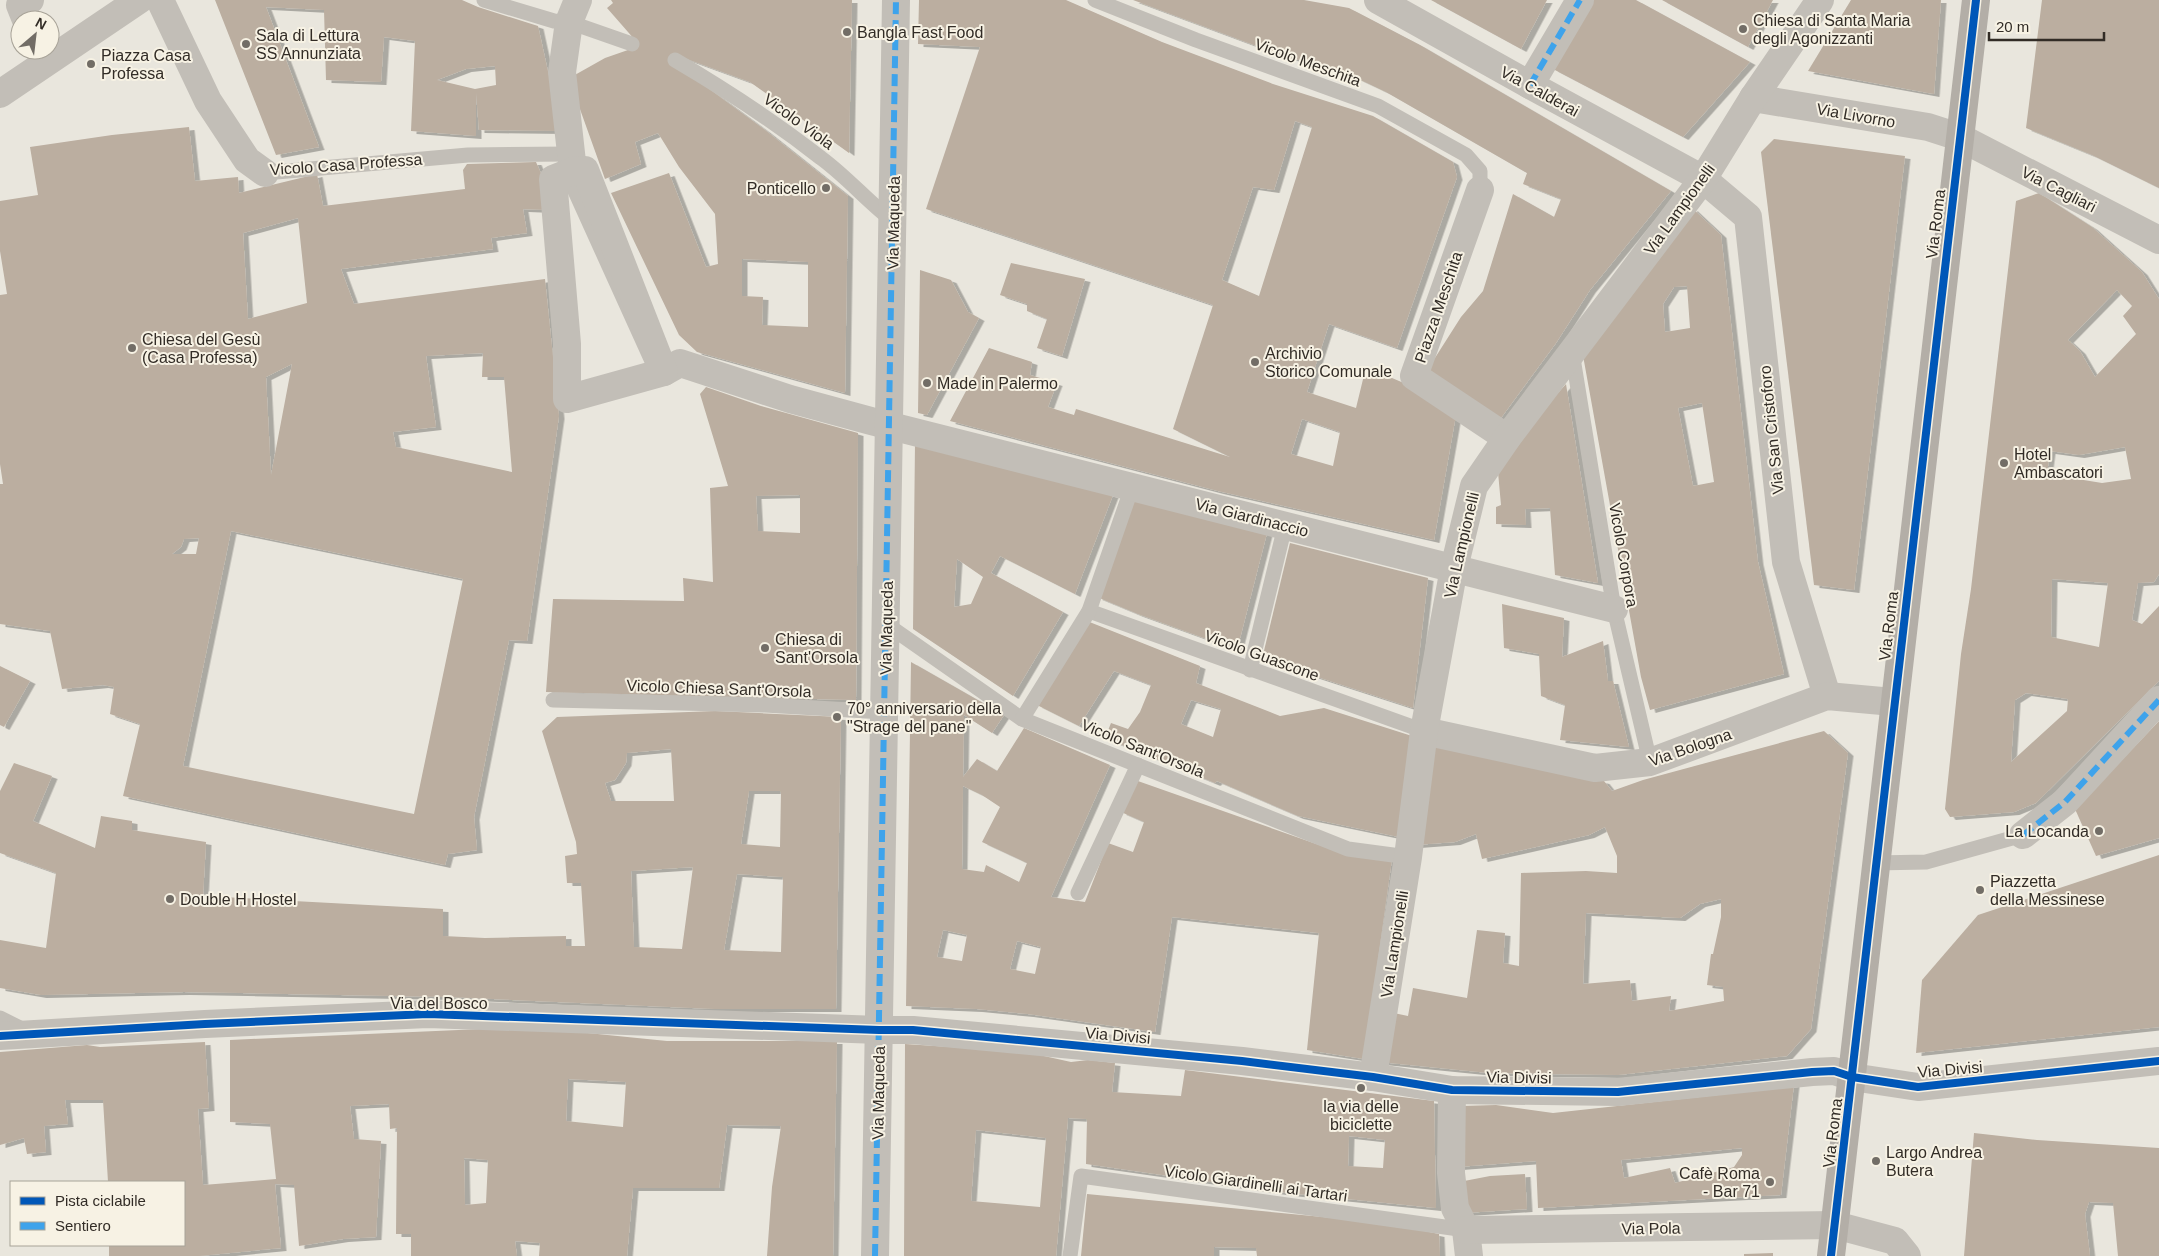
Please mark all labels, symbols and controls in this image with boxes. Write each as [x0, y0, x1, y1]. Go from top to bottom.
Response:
north arrow [10, 10, 60, 60]
scale bar [1989, 10, 2104, 42]
place label: Chiesa di Santa Maria degli Agonizzanti [1753, 12, 1911, 47]
text: N [33, 14, 49, 33]
text: 20 m [1996, 18, 2029, 35]
marker: Chiesa di Santa Maria degli Agonizzanti [1737, 23, 1749, 35]
place label: Bangla Fast Food [857, 24, 983, 41]
marker: Bangla Fast Food [841, 26, 853, 38]
place label: Sala di Lettura SS Annunziata [256, 27, 361, 62]
street label: Vicolo Meschita [1252, 35, 1363, 90]
marker: Sala di Lettura SS Annunziata [240, 38, 252, 50]
place label: Piazza Casa Professa [101, 47, 191, 82]
marker: Piazza Casa Professa [85, 58, 97, 70]
street label: Via Calderai [1498, 63, 1582, 120]
street label: Vicolo Viola [760, 90, 837, 153]
street label: Via Livorno [1815, 100, 1897, 131]
street label: Vicolo Casa Professa [269, 151, 423, 178]
street label: Via Lampionelli [1641, 161, 1718, 258]
street label: Via Cagliari [2019, 163, 2099, 216]
street label: Via Maqueda [884, 176, 903, 270]
place label: Ponticello [747, 180, 816, 197]
marker: Ponticello [820, 182, 832, 194]
street label: Via Roma [1923, 188, 1948, 260]
street label: Piazza Meschita [1411, 249, 1466, 365]
place label: Chiesa del Gesù (Casa Professa) [142, 331, 260, 366]
marker: Chiesa del Gesù (Casa Professa) [126, 342, 138, 354]
place label: Archivio Storico Comunale [1265, 345, 1392, 380]
marker: Archivio Storico Comunale [1249, 356, 1261, 368]
street label: Via San Cristoforo [1756, 365, 1787, 495]
place label: Made in Palermo [937, 375, 1058, 392]
marker: Made in Palermo [921, 377, 933, 389]
place label: Hotel Ambascatori [2014, 446, 2103, 481]
marker: Hotel Ambascatori [1998, 457, 2010, 469]
street label: Via Lampionelli [1441, 490, 1482, 600]
street label: Via Giardinaccio [1193, 495, 1310, 540]
street label: Vicolo Corpora [1606, 502, 1641, 609]
street label: Via Maqueda [877, 581, 896, 675]
street label: Via Roma [1876, 590, 1901, 662]
street label: Vicolo Guascone [1202, 627, 1322, 684]
place label: Chiesa di Sant'Orsola [775, 631, 858, 666]
marker: Chiesa di Sant'Orsola [759, 642, 771, 654]
street label: Vicolo Chiesa Sant'Orsola [626, 677, 812, 700]
place label: 70° anniversario della "Strage del pane" [847, 700, 1001, 735]
marker: 70° anniversario della "Strage del pane" [831, 711, 843, 723]
street label: Vicolo Sant'Orsola [1079, 716, 1207, 781]
street label: Via Bologna [1647, 725, 1734, 770]
place label: La Locanda [2005, 823, 2089, 840]
marker: La Locanda [2093, 825, 2105, 837]
place label: Piazzetta della Messinese [1990, 873, 2105, 908]
marker: Piazzetta della Messinese [1974, 884, 1986, 896]
street label: Via Lampionelli [1378, 889, 1411, 999]
place label: Double H Hostel [180, 891, 297, 908]
marker: Double H Hostel [164, 893, 176, 905]
street label: Via del Bosco [390, 995, 488, 1012]
street label: Via Divisi [1085, 1024, 1151, 1047]
street label: Via Maqueda [869, 1046, 888, 1140]
street label: Via Divisi [1917, 1058, 1983, 1081]
street label: Via Divisi [1486, 1068, 1552, 1087]
marker: la via delle biciclette [1355, 1082, 1367, 1094]
street label: Via Roma [1820, 1097, 1845, 1169]
place label: la via delle biciclette [1323, 1098, 1399, 1133]
place label: Largo Andrea Butera [1886, 1144, 1982, 1179]
marker: Largo Andrea Butera [1870, 1155, 1882, 1167]
street label: Vicolo Giardinelli ai Tartari [1163, 1162, 1348, 1205]
place label: Cafè Roma - Bar 71 [1679, 1165, 1760, 1200]
marker: Cafè Roma - Bar 71 [1764, 1176, 1776, 1188]
legend [10, 1181, 185, 1246]
text: Pista ciclabile [55, 1192, 146, 1209]
text: Sentiero [55, 1217, 111, 1234]
street label: Via Pola [1621, 1219, 1681, 1238]

